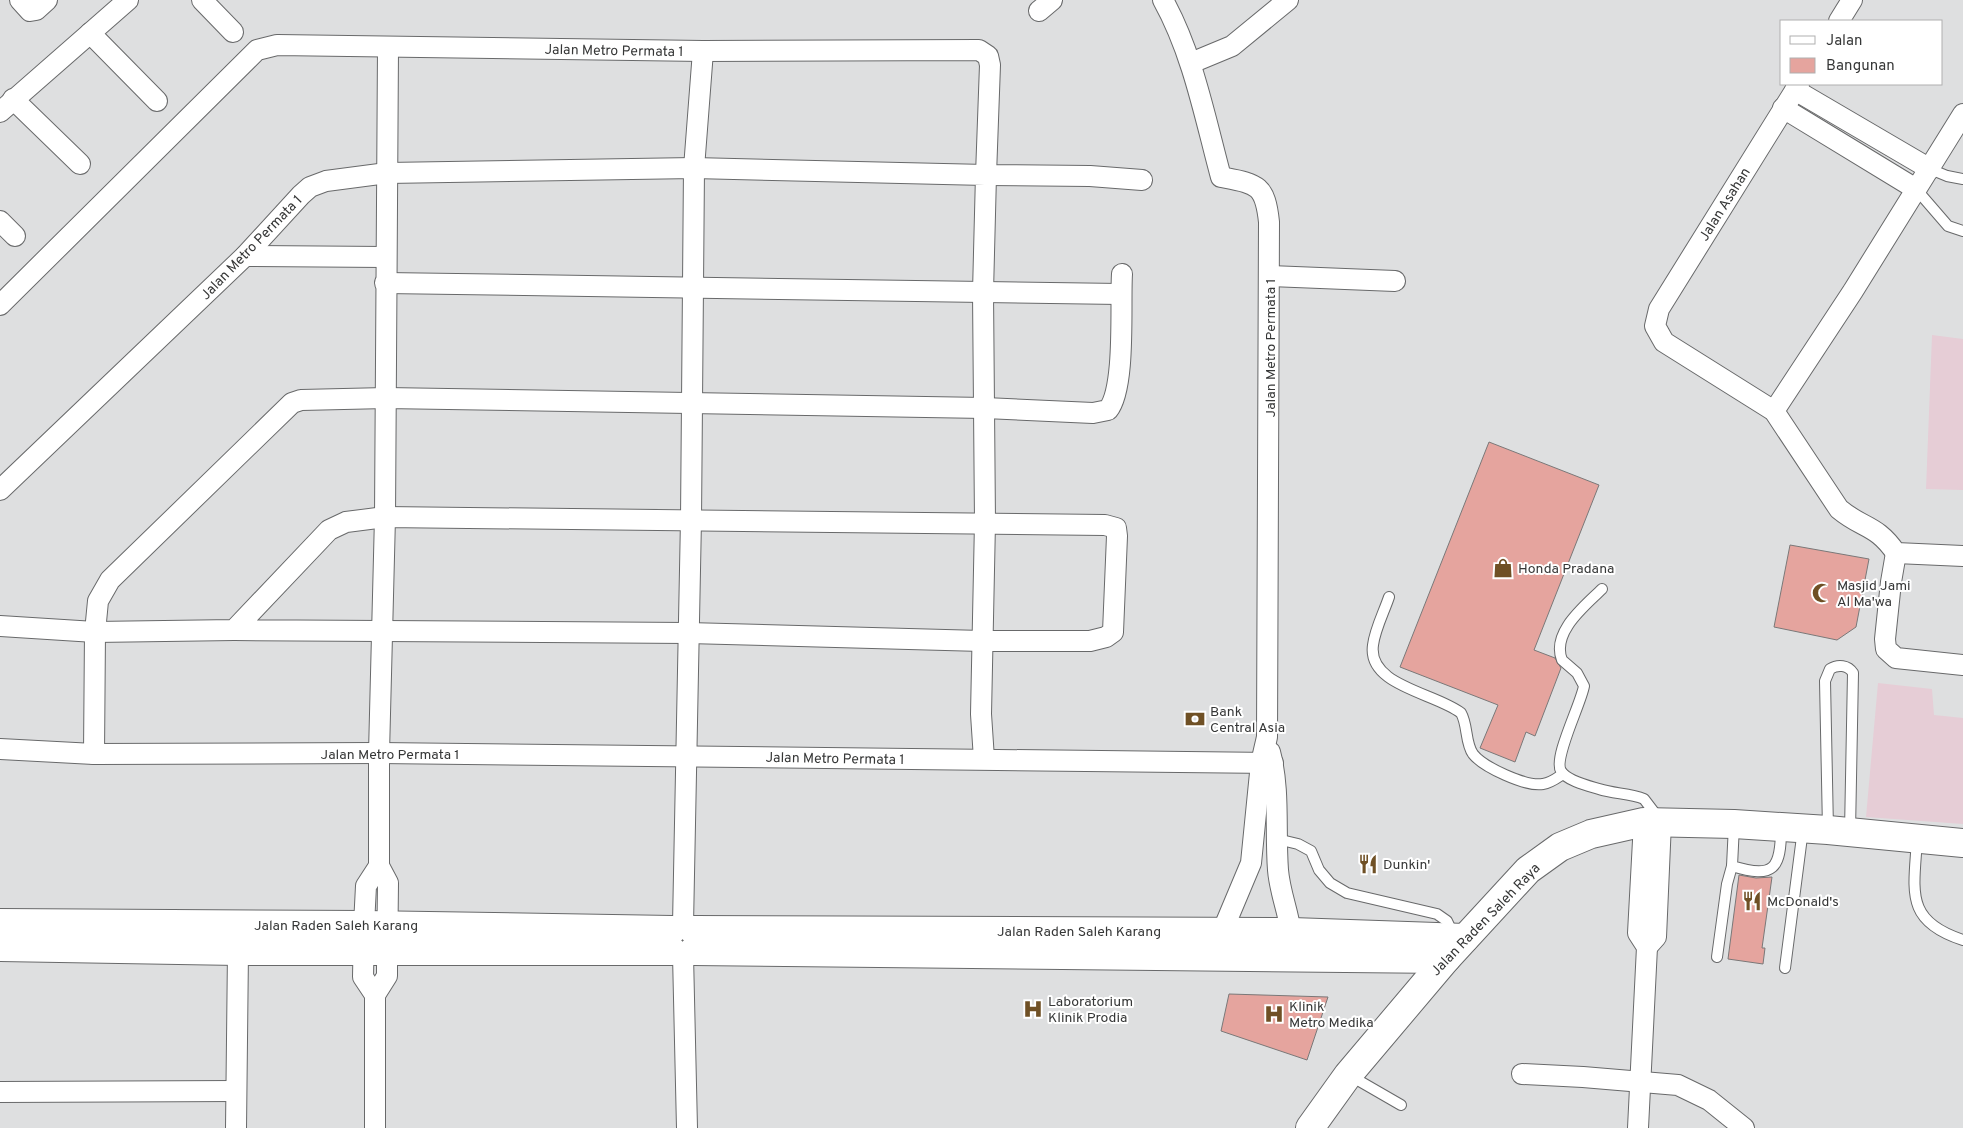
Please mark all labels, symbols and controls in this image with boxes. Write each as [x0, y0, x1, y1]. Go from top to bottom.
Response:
legend [1780, 20, 1943, 85]
text: Jalan [1826, 32, 1863, 51]
street label: Jalan Metro Permata 1 [544, 42, 684, 61]
text: Bangunan [1826, 57, 1895, 76]
street label: Jalan Asahan [1696, 165, 1755, 245]
street label: Jalan Metro Permata 1 [198, 192, 306, 304]
street label: Jalan Metro Permata 1 [1263, 278, 1280, 418]
shop icon: Honda Pradana [1492, 557, 1514, 579]
place label: Honda Pradana [1518, 561, 1614, 578]
place label: Masjid Jami Al Ma'wa [1837, 578, 1911, 611]
mosque icon: Masjid Jami Al Ma'wa [1811, 582, 1833, 604]
place label: Bank Central Asia [1210, 704, 1285, 737]
bank icon: Bank Central Asia [1184, 708, 1206, 730]
street label: Jalan Metro Permata 1 [320, 747, 460, 764]
street label: Jalan Metro Permata 1 [765, 750, 905, 769]
restaurant icon: Dunkin' [1357, 853, 1379, 875]
place label: Dunkin' [1383, 857, 1430, 874]
street label: Jalan Raden Saleh Raya [1428, 860, 1544, 980]
restaurant icon: McDonald's [1741, 890, 1763, 912]
place label: McDonald's [1767, 894, 1839, 911]
street label: Jalan Raden Saleh Karang [254, 918, 418, 935]
street label: Jalan Raden Saleh Karang [997, 924, 1161, 941]
place label: Laboratorium Klinik Prodia [1048, 994, 1133, 1027]
hospital icon: Laboratorium Klinik Prodia [1022, 998, 1044, 1020]
place label: Klinik Metro Medika [1289, 999, 1374, 1032]
hospital icon: Klinik Metro Medika [1263, 1003, 1285, 1025]

